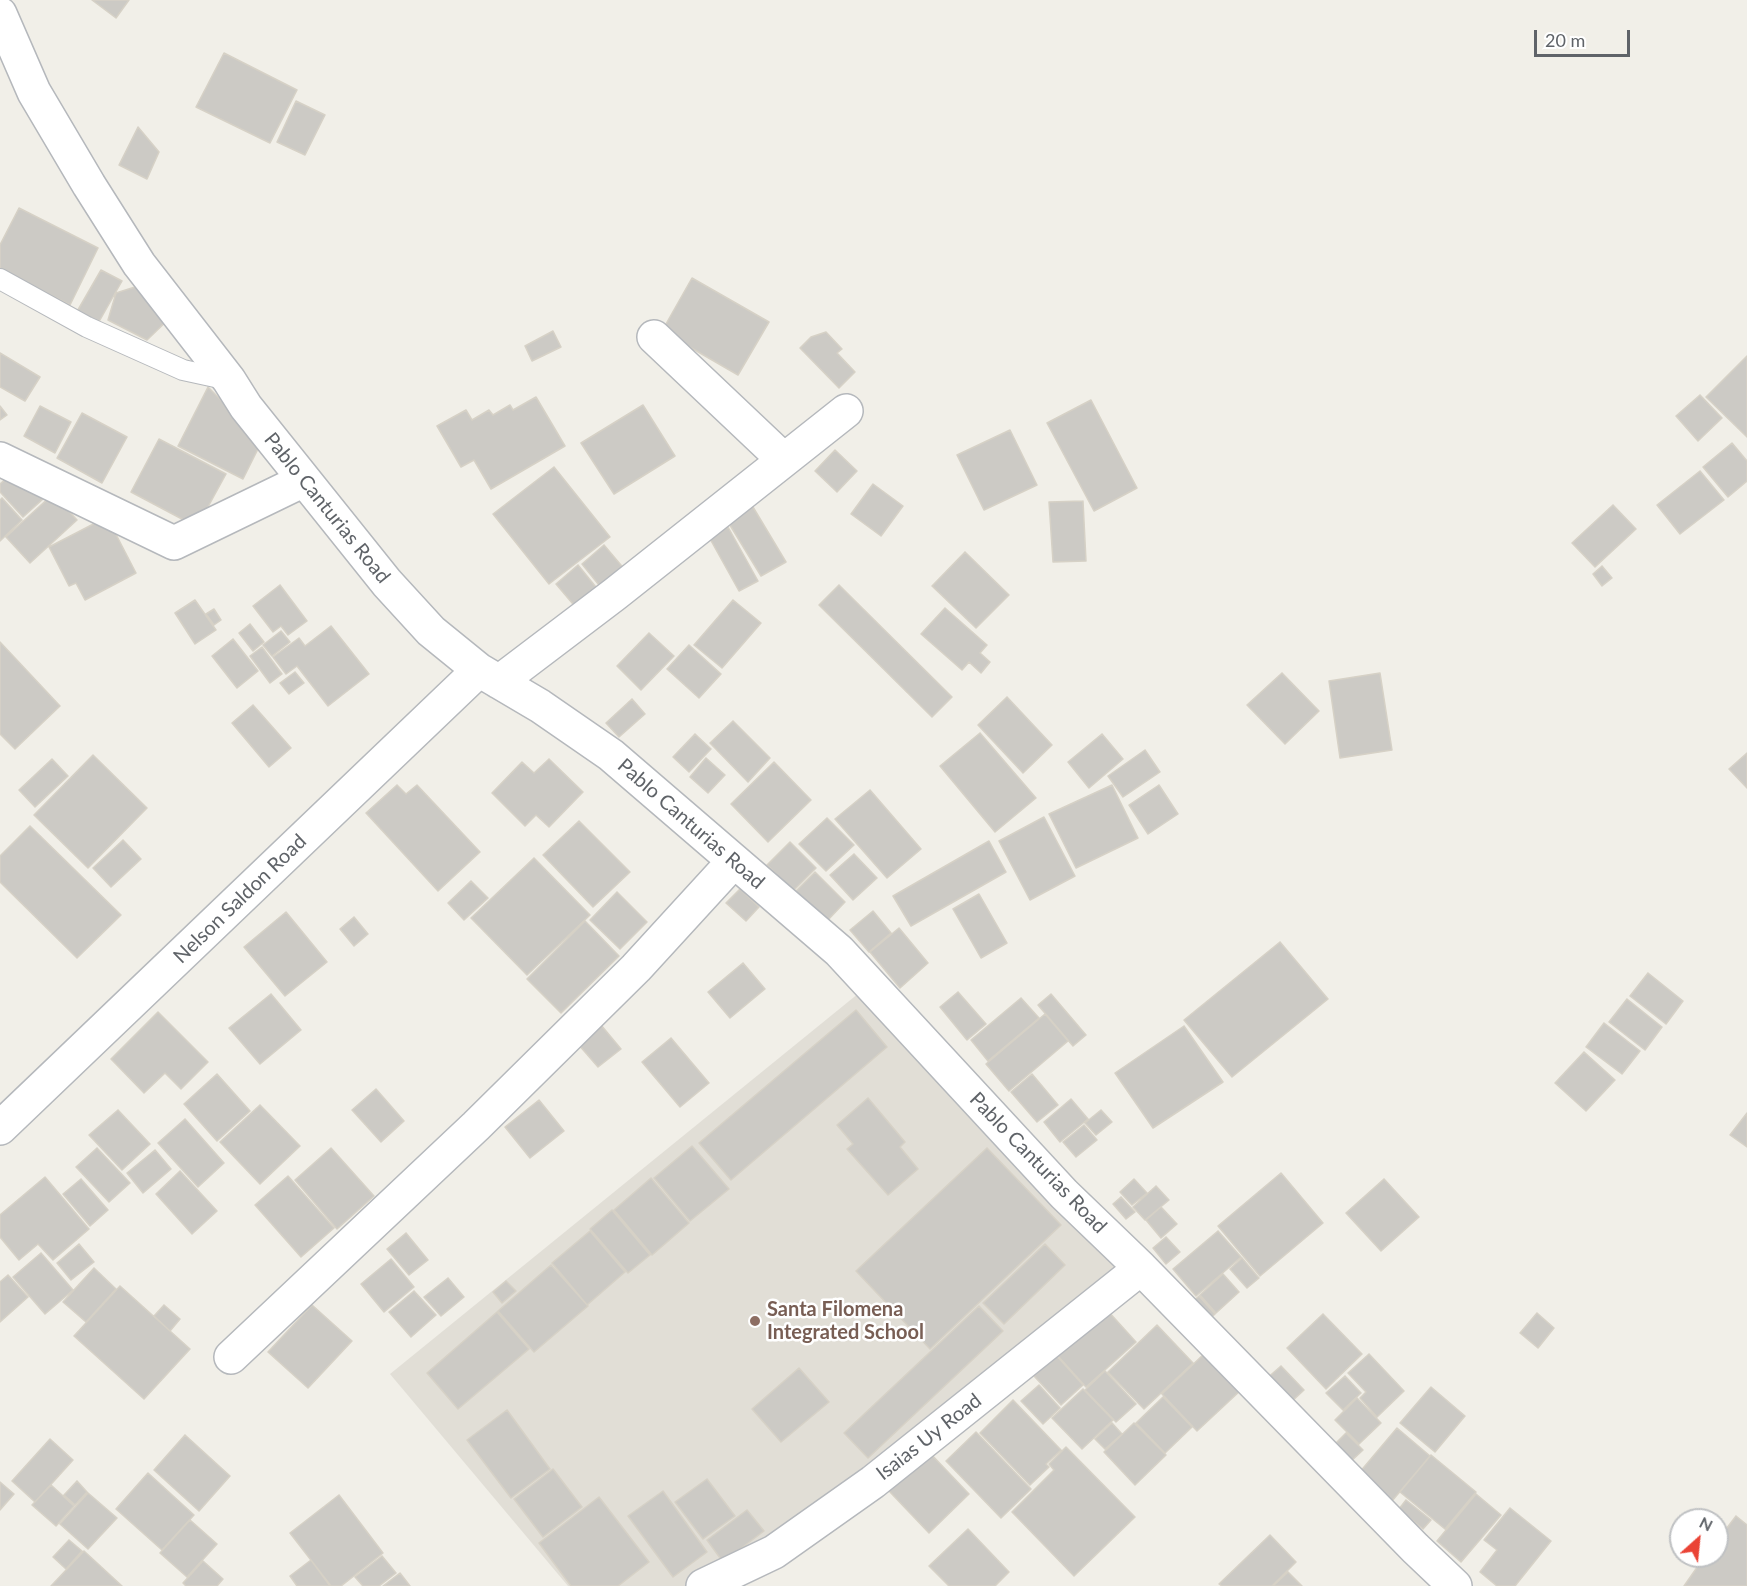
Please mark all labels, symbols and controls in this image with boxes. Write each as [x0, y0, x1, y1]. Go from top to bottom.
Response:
scale bar [1537, 18, 1633, 56]
text: 20 m [1545, 29, 1585, 51]
street label: Pablo Canturias Road [259, 428, 395, 588]
street label: Pablo Canturias Road [613, 754, 769, 894]
street label: Nelson Saldon Road [169, 830, 311, 968]
street label: Pablo Canturias Road [964, 1087, 1112, 1239]
place label: Santa Filomena Integrated School [767, 1298, 924, 1345]
marker: Santa Filomena Integrated School [748, 1314, 762, 1328]
street label: Isaias Uy Road [872, 1389, 986, 1485]
north arrow [1669, 1508, 1729, 1568]
text: N [1697, 1512, 1716, 1535]

